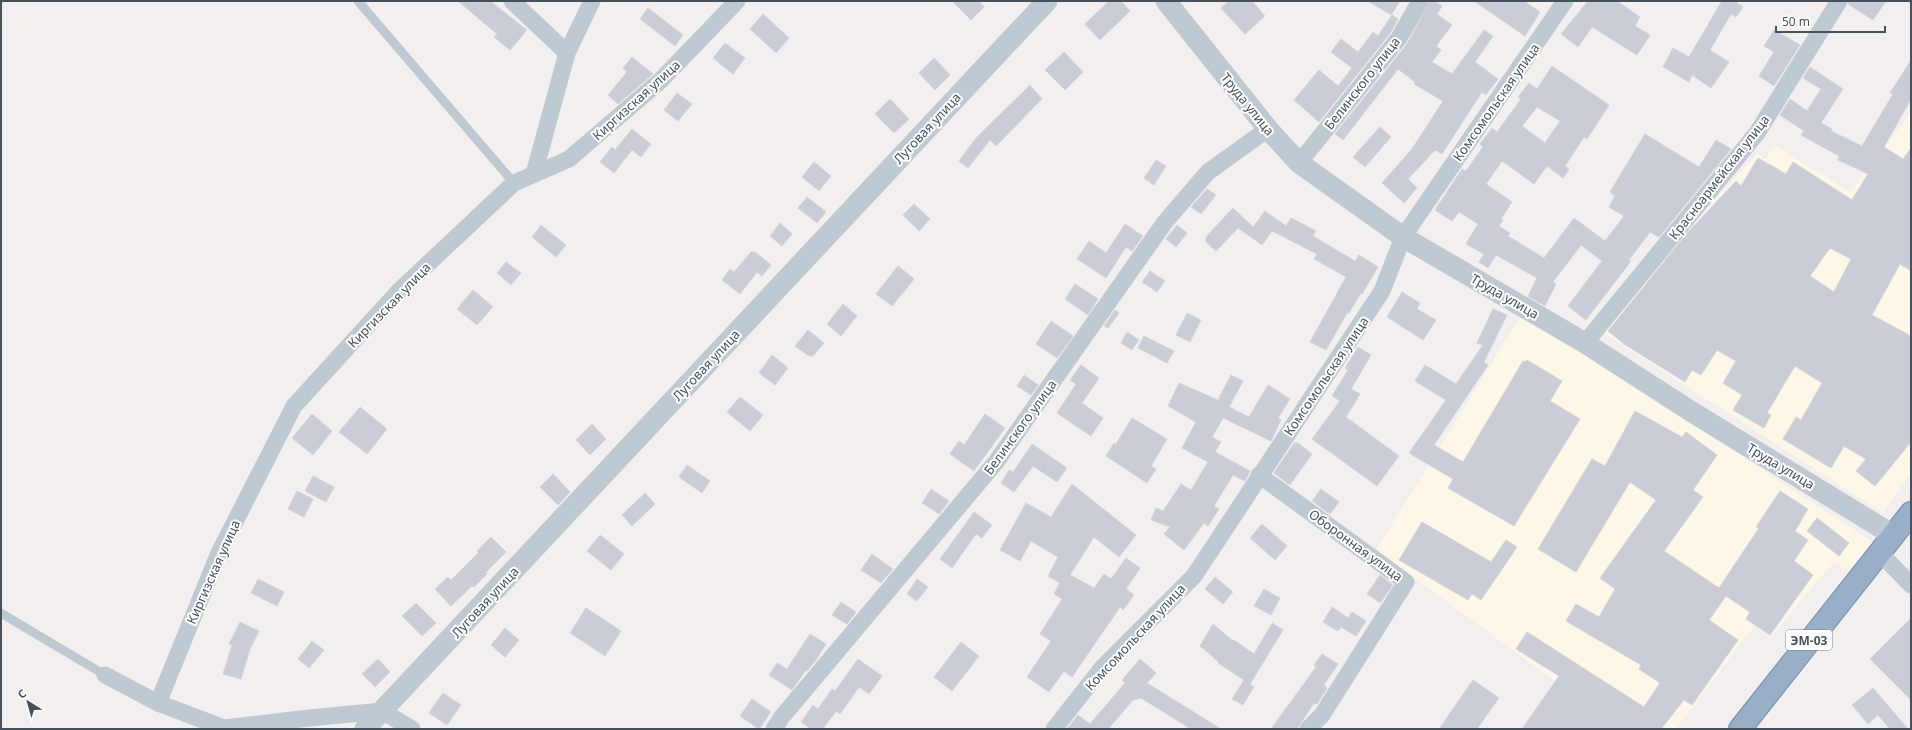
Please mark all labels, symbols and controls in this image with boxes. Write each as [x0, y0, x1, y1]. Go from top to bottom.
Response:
scale bar [1776, 8, 1885, 34]
text: 50 m [1782, 13, 1810, 30]
street label: Белинского улица [1320, 33, 1404, 133]
street label: Комсомольская улица [1448, 39, 1544, 165]
street label: Киргизская улица [588, 56, 684, 144]
street label: Труда улица [1217, 69, 1279, 139]
street label: Луговая улица [889, 88, 965, 168]
street label: Красноармейская улица [1665, 111, 1773, 243]
street label: Киргизская улица [344, 258, 434, 352]
street label: Труда улица [1468, 269, 1542, 323]
street label: Комсомольская улица [1279, 313, 1373, 439]
street label: Луговая улица [668, 325, 744, 405]
street label: Белинского улица [979, 376, 1061, 478]
street label: Труда улица [1744, 439, 1818, 493]
street label: Оборонная улица [1305, 505, 1407, 585]
street label: Киргизская улица [182, 517, 244, 627]
street label: Луговая улица [447, 562, 523, 642]
street label: Комсомольская улица [1081, 580, 1189, 694]
road number: ЭМ-03 [1786, 630, 1832, 650]
north arrow [8, 682, 48, 722]
text: С [14, 685, 29, 702]

